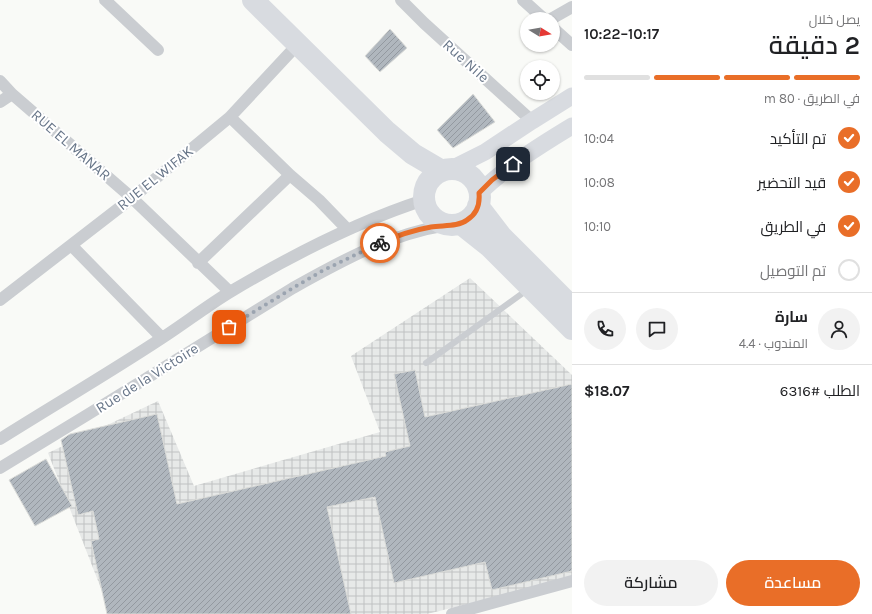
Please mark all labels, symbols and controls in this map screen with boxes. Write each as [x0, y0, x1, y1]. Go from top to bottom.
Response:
north arrow [520, 12, 560, 52]
map controls [520, 12, 560, 100]
text: يصل خلال [809, 12, 860, 27]
text: 10:17–10:22 [584, 25, 659, 43]
text: 2 دقيقة [769, 30, 860, 61]
street label: Rue Nile [439, 36, 493, 86]
button: locate [520, 60, 560, 100]
text: في الطريق · 80 m [764, 91, 860, 106]
street label: RUE EL MANAR [28, 106, 114, 184]
icon: check [838, 127, 860, 149]
text: تم التأكيد [770, 130, 826, 148]
text: 10:04 [584, 131, 614, 146]
street label: RUE EL WIFAK [113, 142, 197, 214]
pin [496, 147, 530, 181]
icon: home [502, 153, 524, 175]
icon: check [838, 171, 860, 193]
text: قيد التحضير [758, 174, 826, 192]
text: 10:08 [584, 175, 615, 190]
icon: check [838, 215, 860, 237]
text: في الطريق [761, 218, 826, 236]
text: 10:10 [584, 219, 611, 234]
courier [360, 223, 400, 263]
icon: bike [369, 232, 391, 254]
text: تم التوصيل [760, 262, 826, 280]
button: phone [584, 308, 626, 350]
button: chat [636, 308, 678, 350]
text: سارة [775, 308, 808, 326]
button: person [818, 308, 860, 350]
pin [212, 310, 246, 344]
icon: bag [218, 316, 240, 338]
text: المندوب · 4.4 [739, 336, 808, 351]
street label: Rue de la Victoire [92, 339, 202, 417]
text: $18.07 [584, 382, 630, 400]
text: الطلب #6316 [780, 382, 860, 400]
button: مشاركة [584, 560, 718, 606]
button: مساعدة [726, 560, 860, 606]

